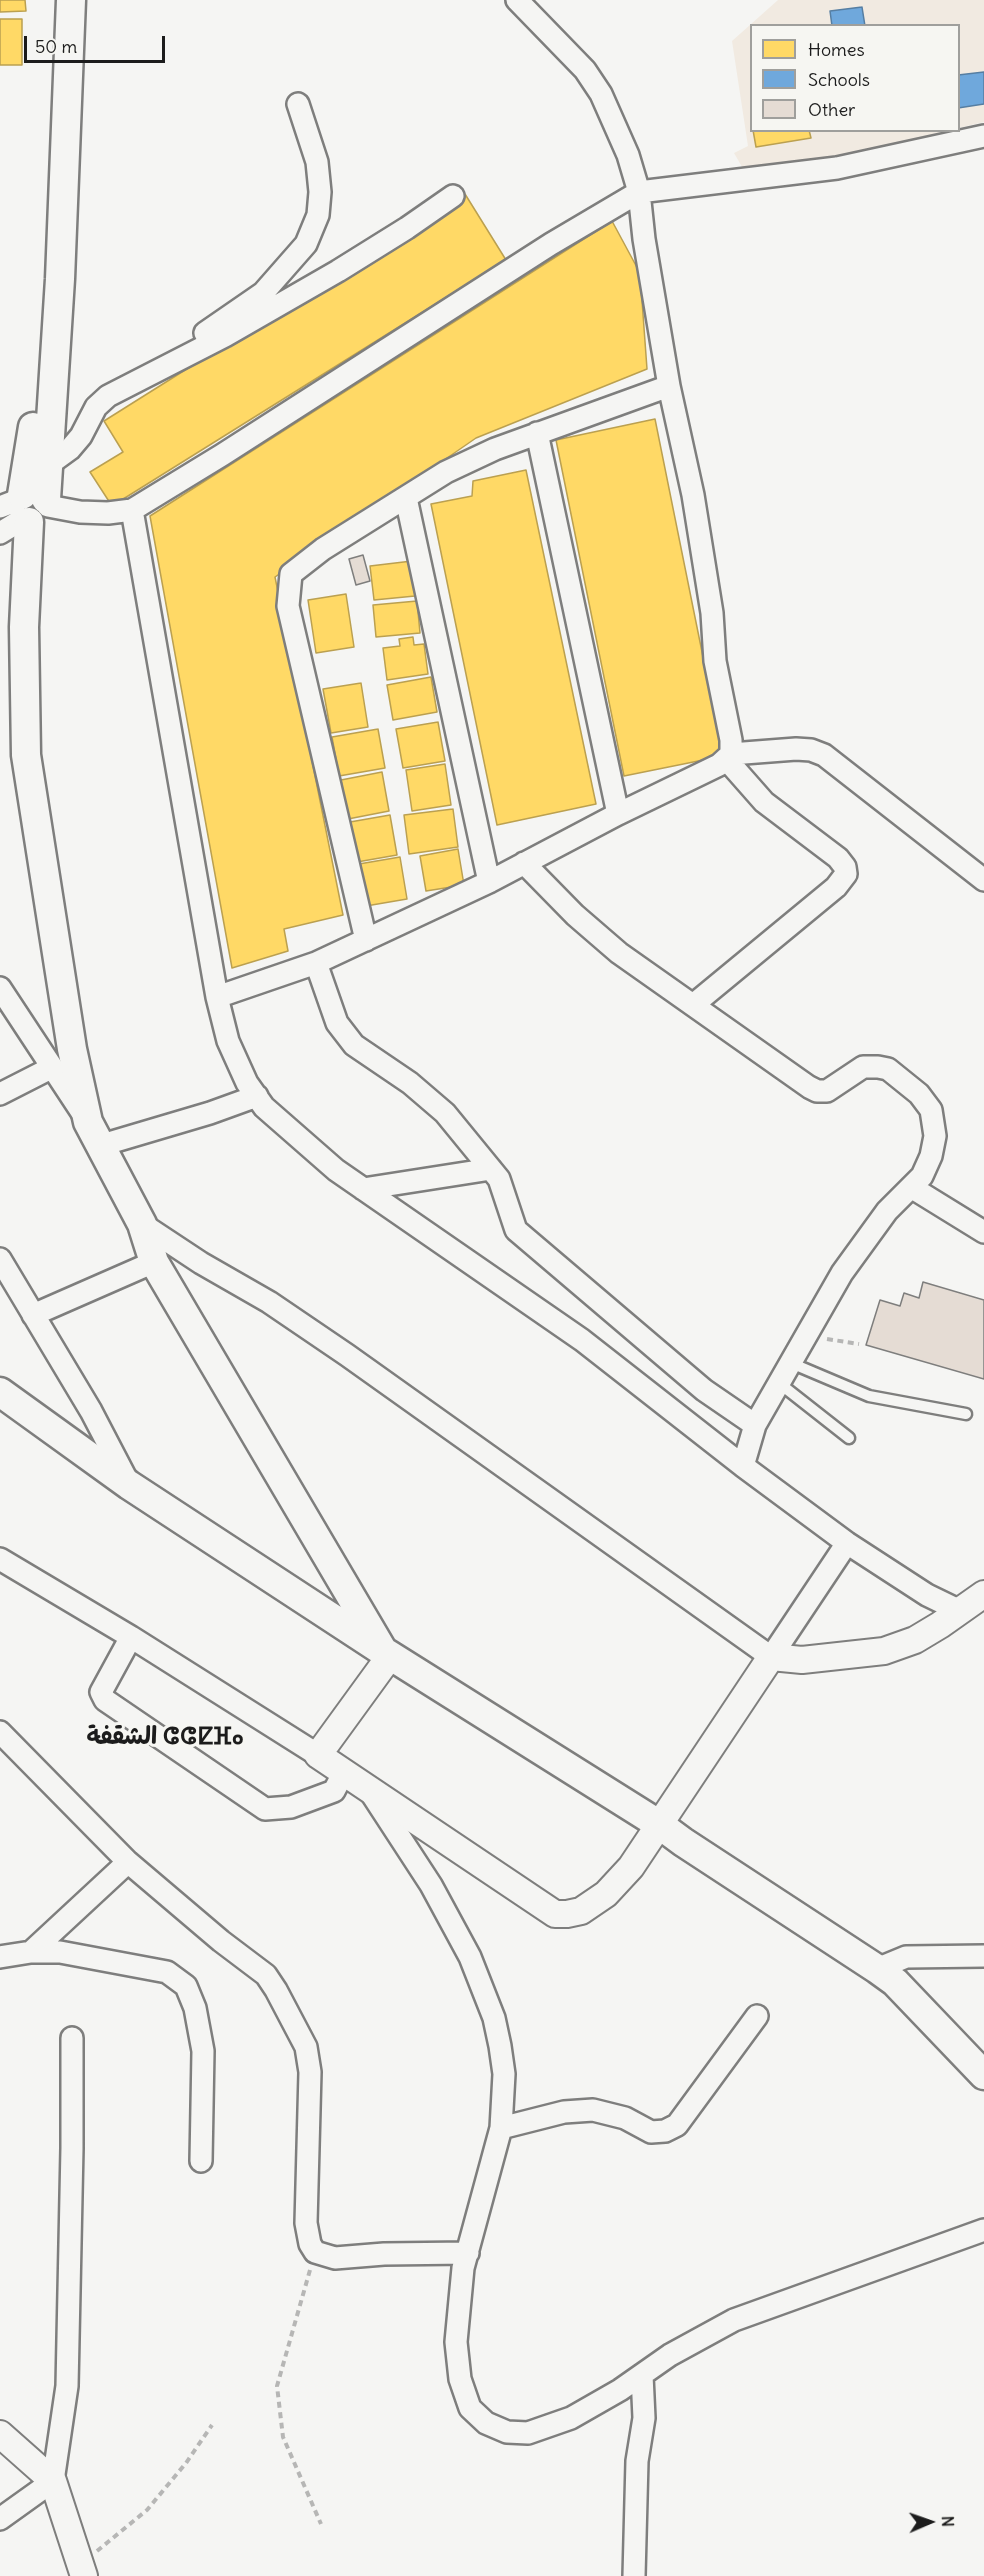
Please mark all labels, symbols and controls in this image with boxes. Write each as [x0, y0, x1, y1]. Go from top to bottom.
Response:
scale bar [27, 24, 168, 62]
legend [750, 24, 960, 132]
text: 50 m [35, 35, 77, 58]
text: Homes [808, 38, 865, 61]
text: Schools [808, 68, 870, 91]
text: Other [808, 98, 855, 121]
district label: الشقفة ⵛⵛⵇⴼⴰ [86, 1723, 244, 1751]
north arrow [900, 2492, 960, 2552]
text: N [938, 2515, 958, 2527]

